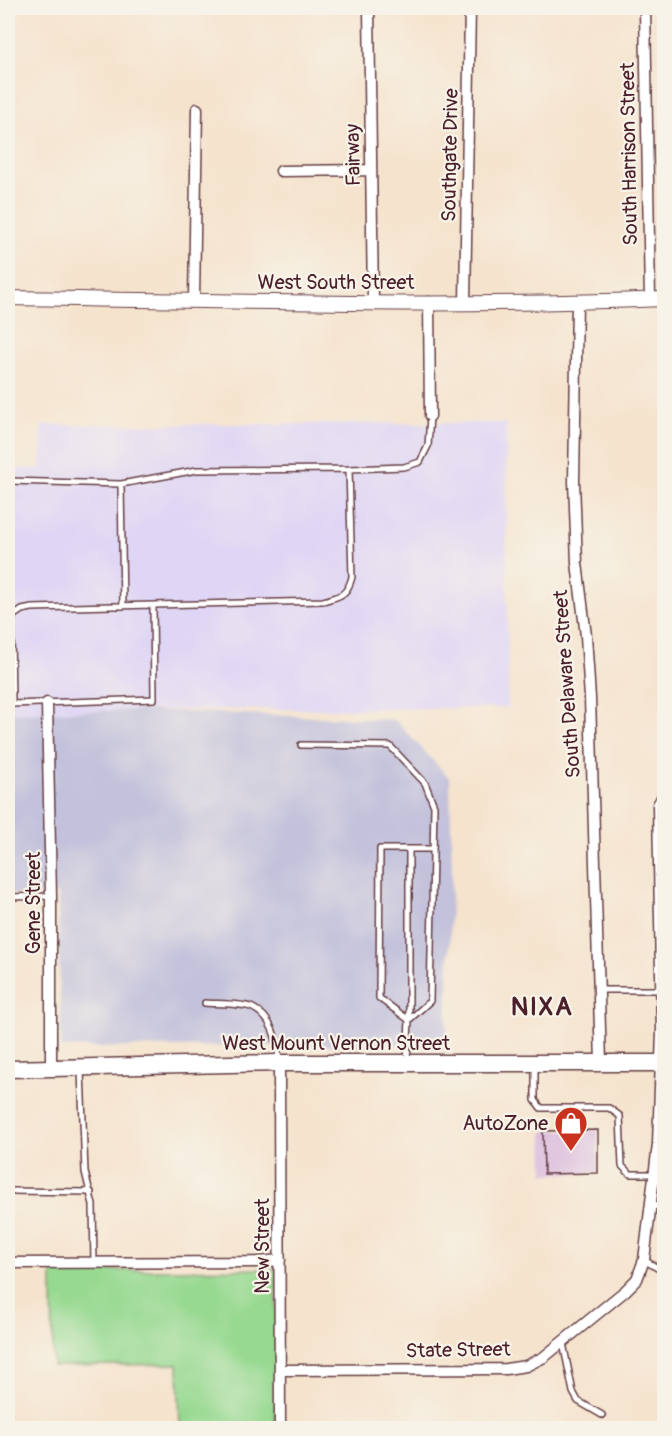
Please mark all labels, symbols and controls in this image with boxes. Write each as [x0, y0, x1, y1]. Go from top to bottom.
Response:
street label: South Harrison Street [615, 61, 643, 246]
street label: Southgate Drive [436, 88, 464, 222]
street label: Fairway [340, 123, 366, 186]
street label: West South Street [258, 270, 415, 295]
street label: South Delaware Street [548, 588, 586, 779]
street label: Gene Street [21, 851, 46, 954]
district label: NIXA [511, 991, 573, 1023]
street label: West Mount Vernon Street [222, 1031, 451, 1056]
shop icon: AutoZone [553, 1105, 589, 1152]
place label: AutoZone [462, 1111, 548, 1136]
street label: New Street [250, 1197, 275, 1294]
street label: State Street [405, 1337, 512, 1363]

